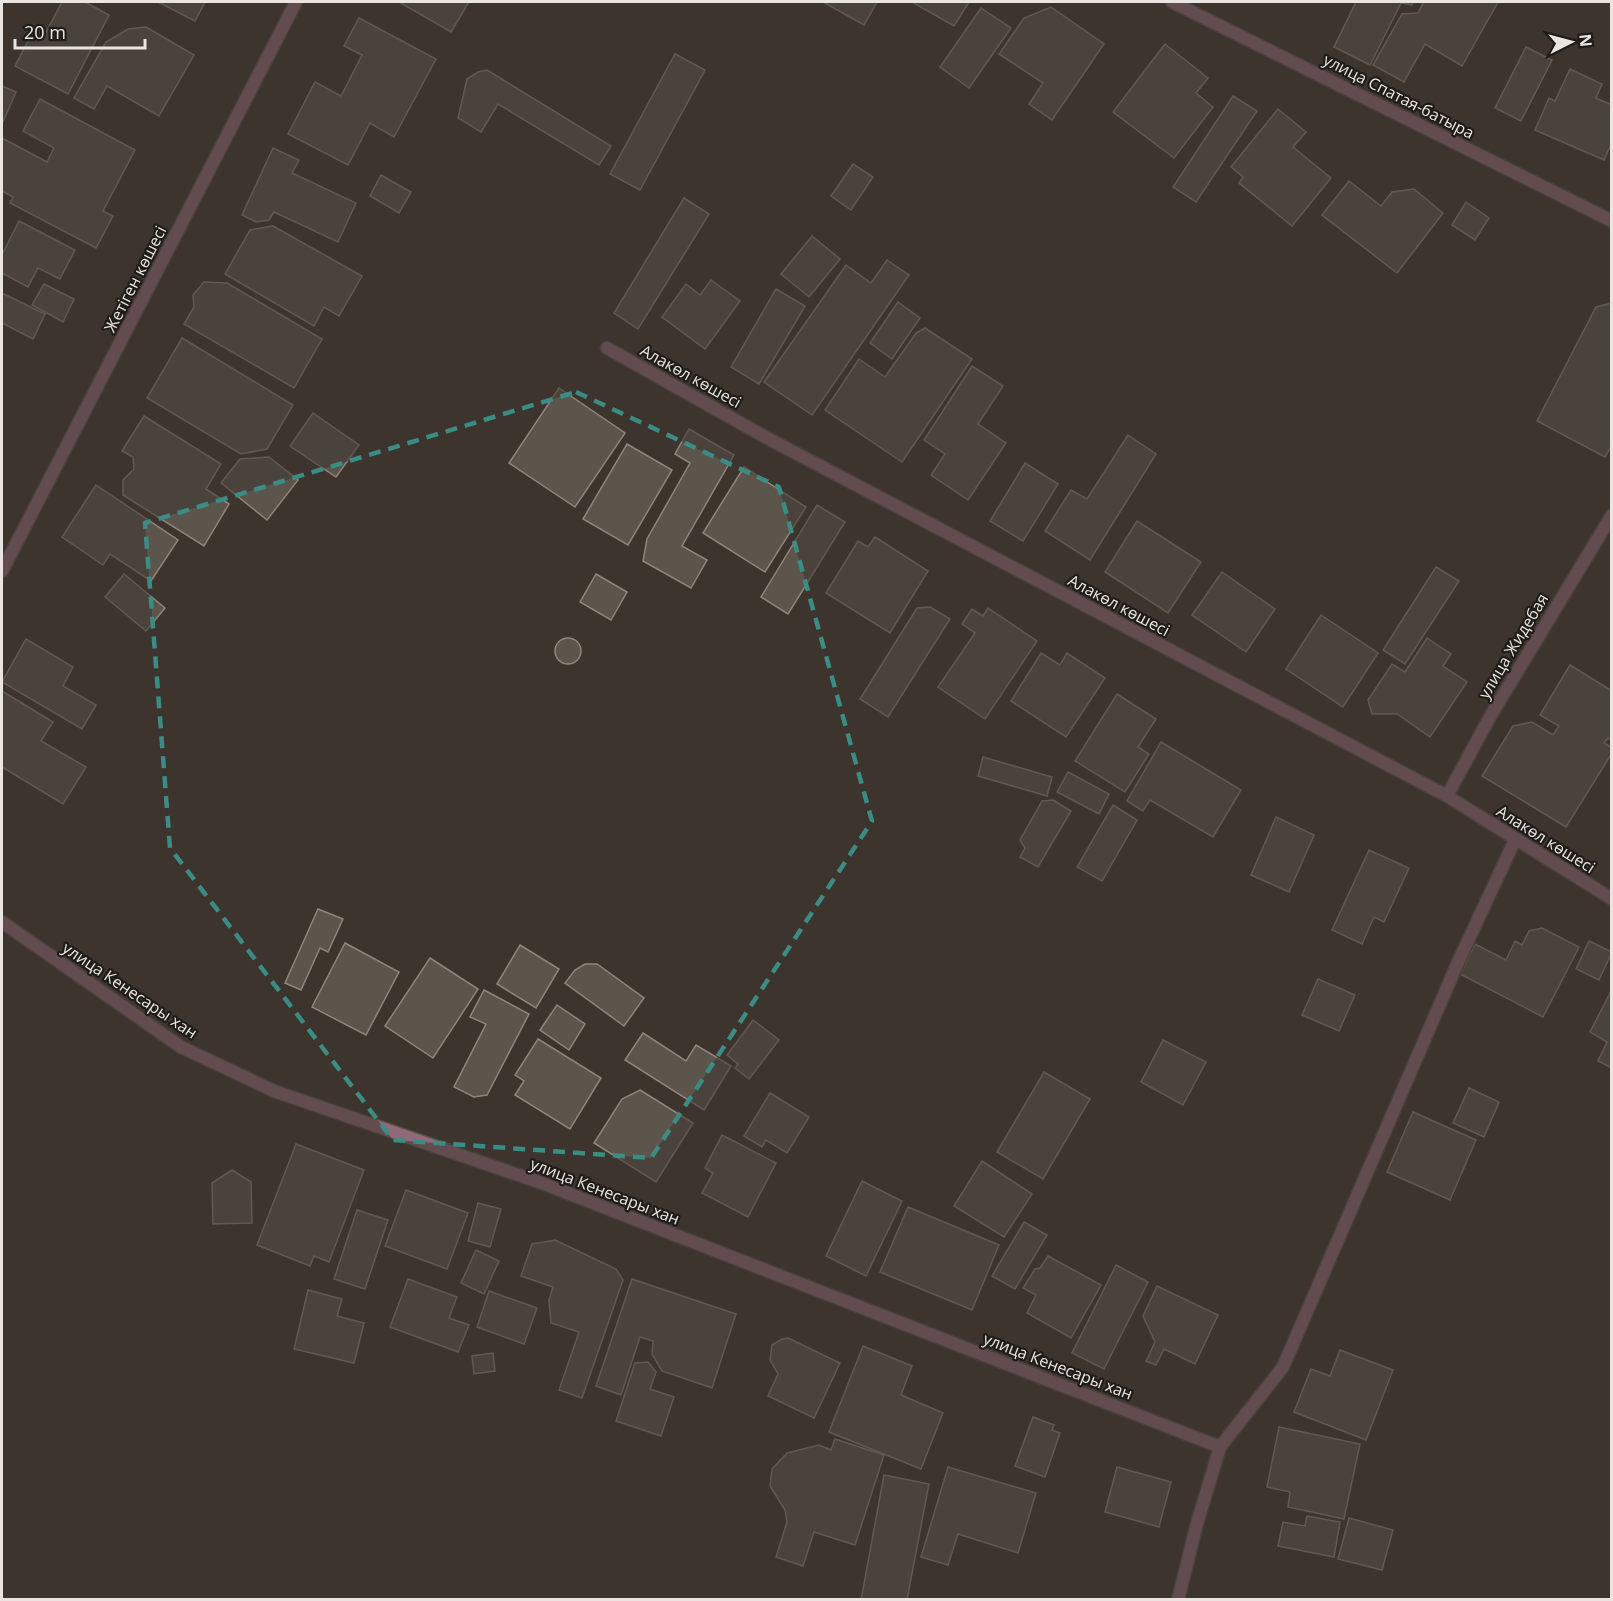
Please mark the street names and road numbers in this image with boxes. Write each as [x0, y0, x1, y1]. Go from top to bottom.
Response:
street label: улица Спатая-батыра [1320, 48, 1478, 144]
street label: Жетіген көшесі [99, 222, 171, 336]
street label: Алакөл көшесі [637, 339, 745, 413]
street label: Алакөл көшесі [1064, 569, 1174, 641]
street label: улица Жидебая [1473, 589, 1553, 703]
street label: Алакөл көшесі [1493, 800, 1599, 878]
street label: улица Кенесары хан [58, 937, 202, 1043]
street label: улица Кенесары хан [527, 1152, 683, 1230]
street label: улица Кенесары хан [980, 1327, 1136, 1405]

